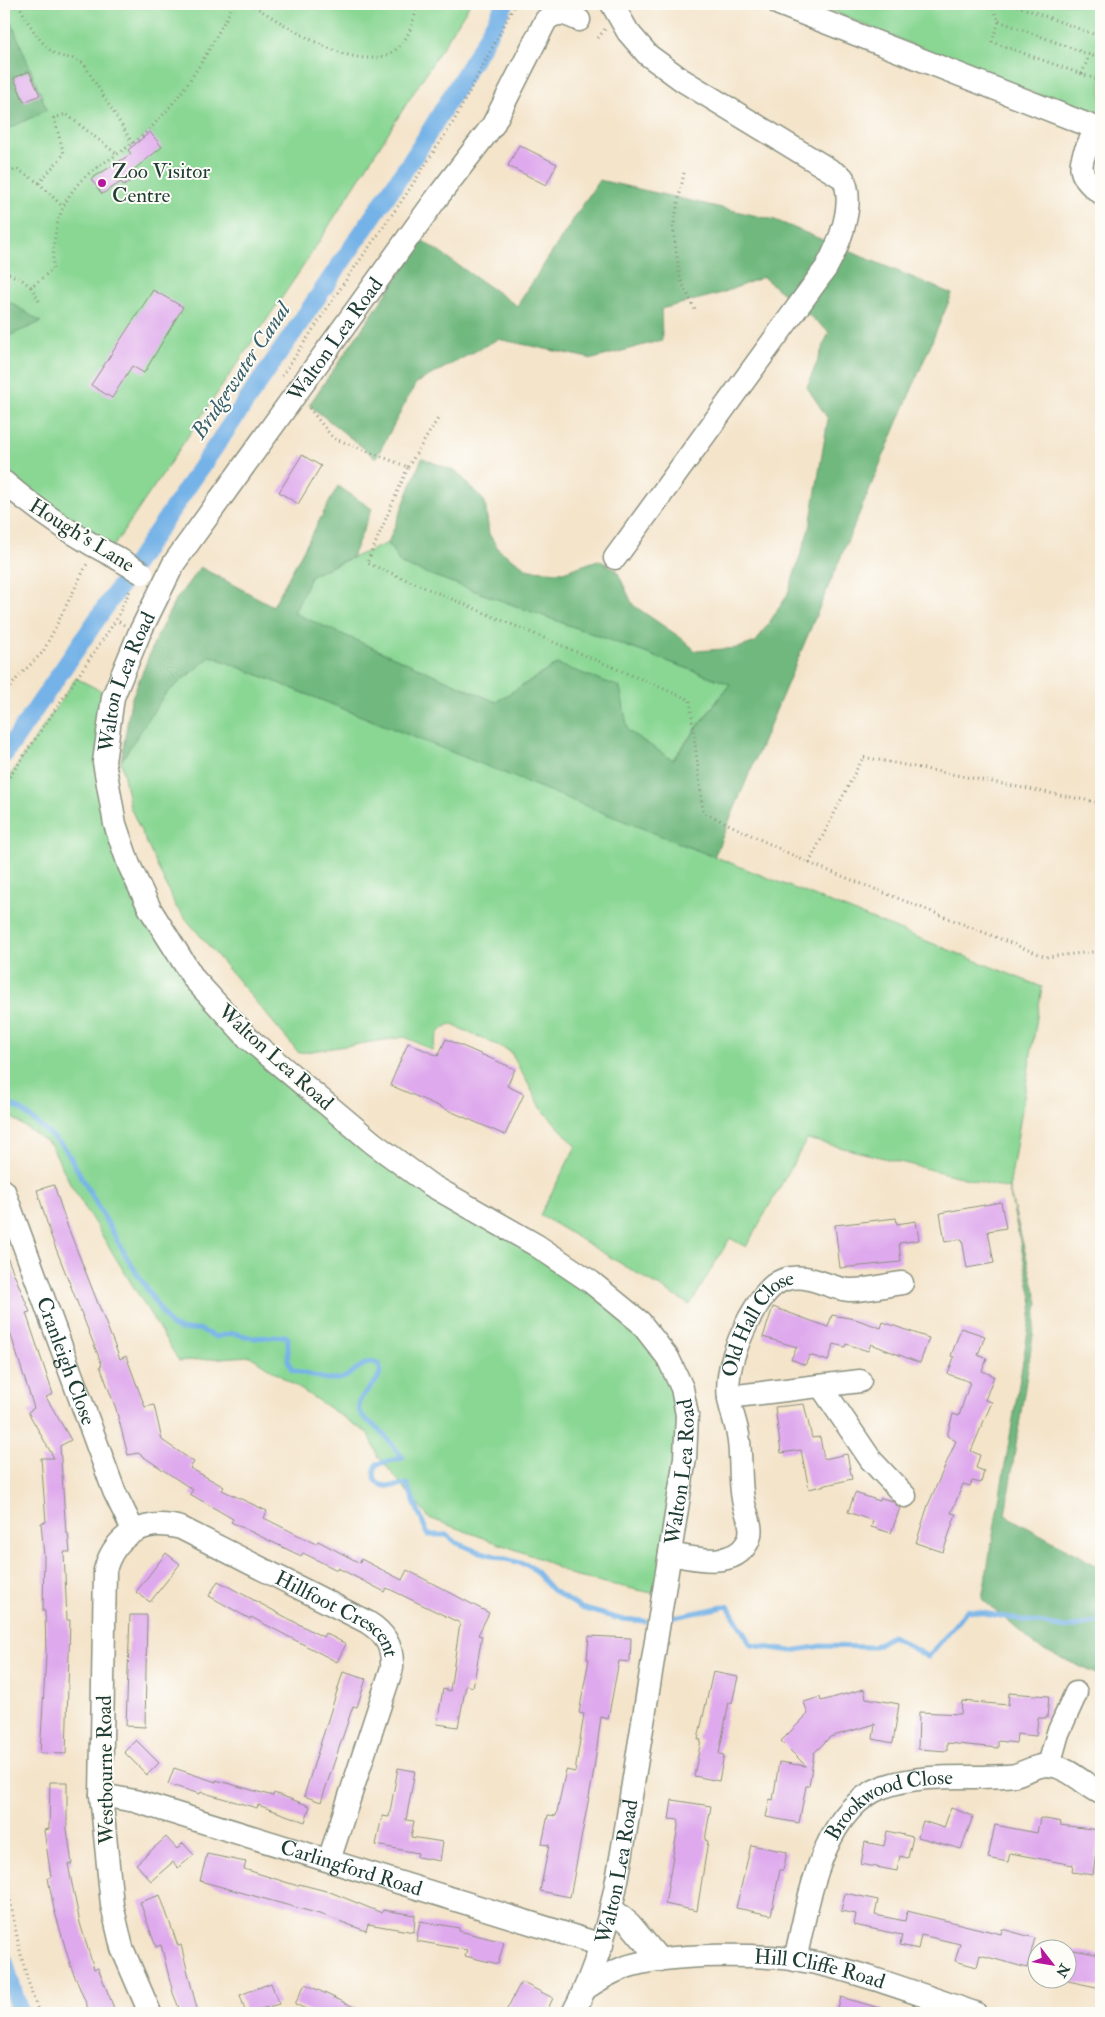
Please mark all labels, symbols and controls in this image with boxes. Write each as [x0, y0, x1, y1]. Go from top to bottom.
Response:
place label: Zoo Visitor Centre [112, 158, 210, 209]
marker: Zoo Visitor Centre [96, 177, 108, 189]
street label: Walton Lea Road [281, 272, 390, 408]
water label: Bridgewater Canal [184, 296, 298, 445]
street label: Hough's Lane [24, 492, 140, 579]
street label: Walton Lea Road [92, 607, 162, 755]
street label: Walton Lea Road [211, 998, 340, 1117]
street label: Old Hall Close [716, 1265, 797, 1379]
street label: Cranleigh Close [30, 1293, 102, 1429]
street label: Walton Lea Road [659, 1396, 701, 1548]
street label: Hillfoot Crescent [270, 1565, 405, 1659]
street label: Westbourne Road [91, 1694, 120, 1846]
street label: Brookwood Close [819, 1764, 953, 1845]
street label: Walton Lea Road [589, 1797, 644, 1948]
street label: Carlingford Road [277, 1834, 426, 1903]
north arrow [1028, 1940, 1078, 1990]
street label: Hill Cliffe Road [753, 1943, 889, 1996]
text: N [1052, 1960, 1074, 1981]

